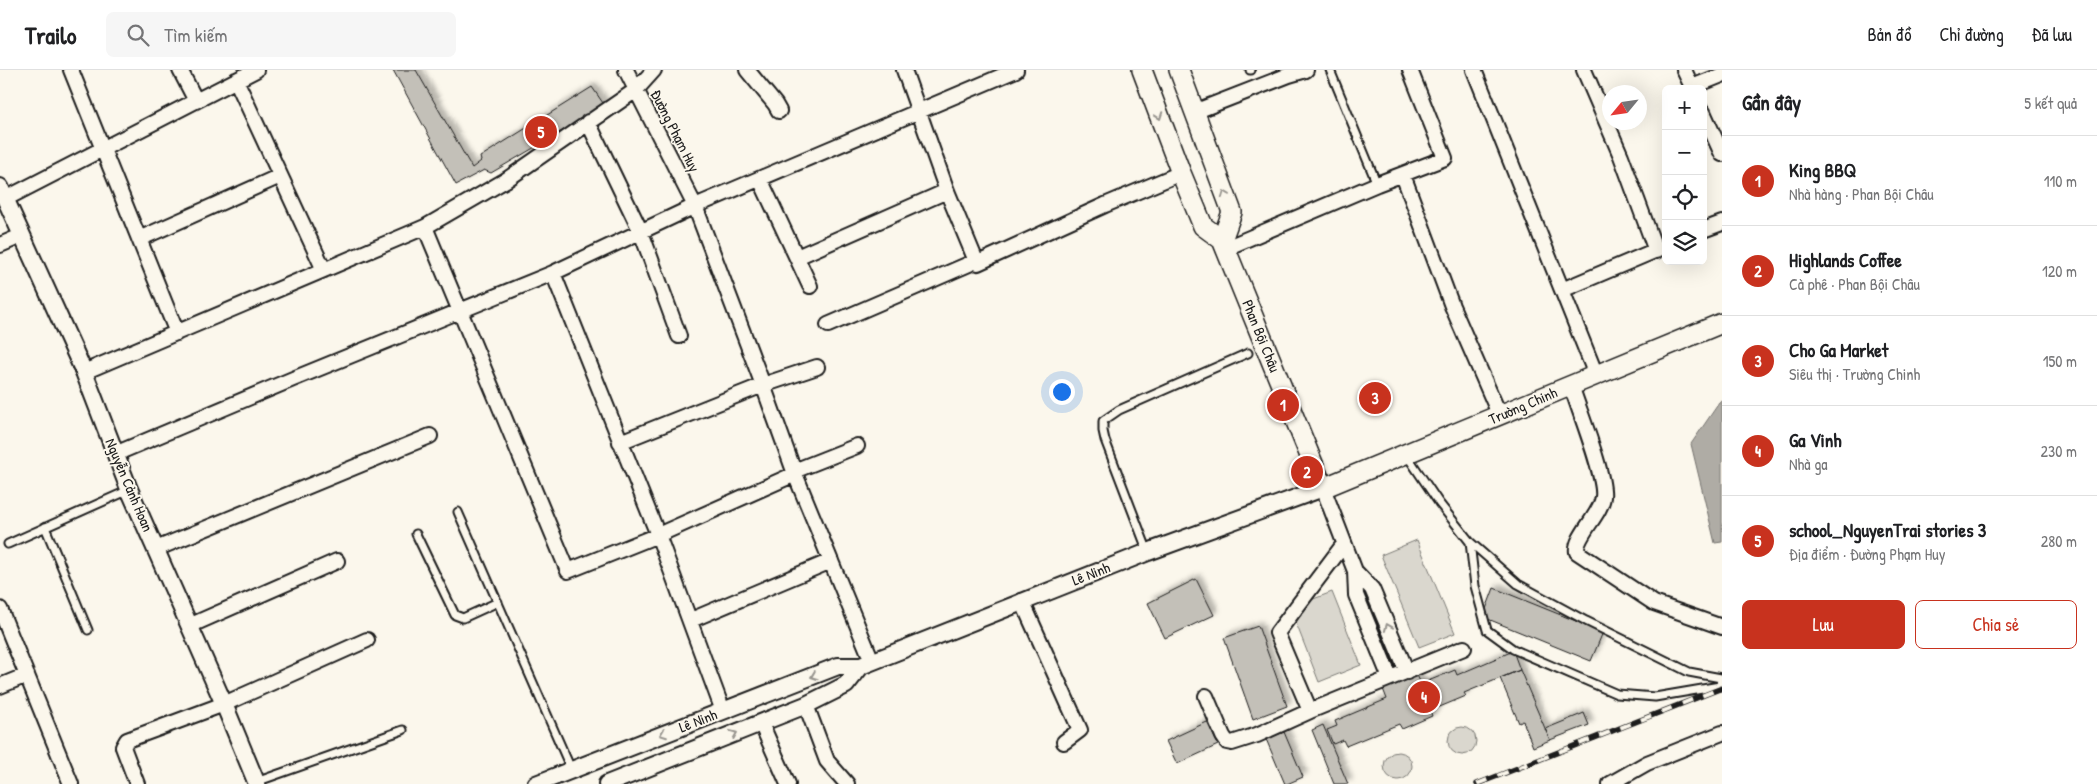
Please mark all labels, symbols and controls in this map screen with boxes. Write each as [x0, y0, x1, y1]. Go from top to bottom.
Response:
search box [106, 12, 456, 57]
text: Trailo [25, 19, 76, 51]
icon: search [124, 21, 152, 49]
text: Tìm kiếm [164, 22, 227, 48]
text: Bản đồ [1868, 22, 1911, 47]
text: Chỉ đường [1939, 22, 2004, 47]
text: Đã lưu [2032, 22, 2072, 47]
north arrow [1602, 85, 1647, 130]
map controls [1662, 85, 1707, 265]
button: + [1662, 85, 1707, 130]
street label: Đường Phạm Huy [646, 86, 705, 175]
text: Gần đây [1742, 88, 1801, 117]
text: 5 kết quả [2024, 92, 2077, 114]
one-way arrow [1153, 111, 1163, 119]
pin: 5 [525, 113, 557, 151]
button: − [1662, 130, 1707, 175]
text: King BBQ [1789, 157, 1856, 183]
text: 1 [1755, 170, 1761, 192]
text: 110 m [2044, 170, 2077, 192]
button: locate [1662, 175, 1707, 220]
text: Nhà hàng · Phan Bội Châu [1789, 183, 1934, 205]
one-way arrow [1221, 190, 1231, 199]
button: layers [1662, 220, 1707, 265]
text: Highlands Coffee [1789, 247, 1902, 273]
text: 2 [1754, 260, 1762, 282]
text: 120 m [2042, 260, 2077, 282]
text: Cà phê · Phan Bội Châu [1789, 273, 1920, 295]
street label: Phan Bội Châu [1237, 296, 1286, 375]
text: Cho Ga Market [1789, 337, 1888, 363]
text: 3 [1754, 350, 1762, 372]
text: 150 m [2043, 350, 2077, 372]
text: Siêu thị · Trường Chinh [1789, 363, 1920, 385]
your location [1049, 379, 1075, 405]
pin: 3 [1359, 379, 1391, 417]
street label: Trường Chinh [1485, 382, 1560, 429]
pin: 1 [1267, 386, 1299, 424]
text: Ga Vinh [1789, 427, 1841, 453]
street label: Nguyễn Cảnh Hoan [100, 435, 159, 535]
text: 4 [1755, 440, 1761, 462]
text: 230 m [2041, 440, 2077, 462]
pin: 2 [1291, 453, 1323, 491]
text: Nhà ga [1789, 453, 1828, 475]
text: school_NguyenTrai stories 3 [1789, 517, 1986, 543]
text: 5 [1755, 530, 1761, 552]
text: 280 m [2041, 530, 2077, 552]
text: Địa điểm · Đường Phạm Huy [1789, 543, 1946, 565]
street label: Lê Ninh [1069, 557, 1113, 590]
button: Lưu [1742, 600, 1905, 649]
button: Chia sẻ [1915, 600, 2077, 649]
one-way arrow [1384, 623, 1395, 632]
one-way arrow [810, 669, 819, 680]
pin: 4 [1408, 678, 1440, 716]
street label: Lê Ninh [676, 704, 720, 737]
one-way arrow [659, 728, 668, 739]
one-way arrow [729, 729, 738, 740]

